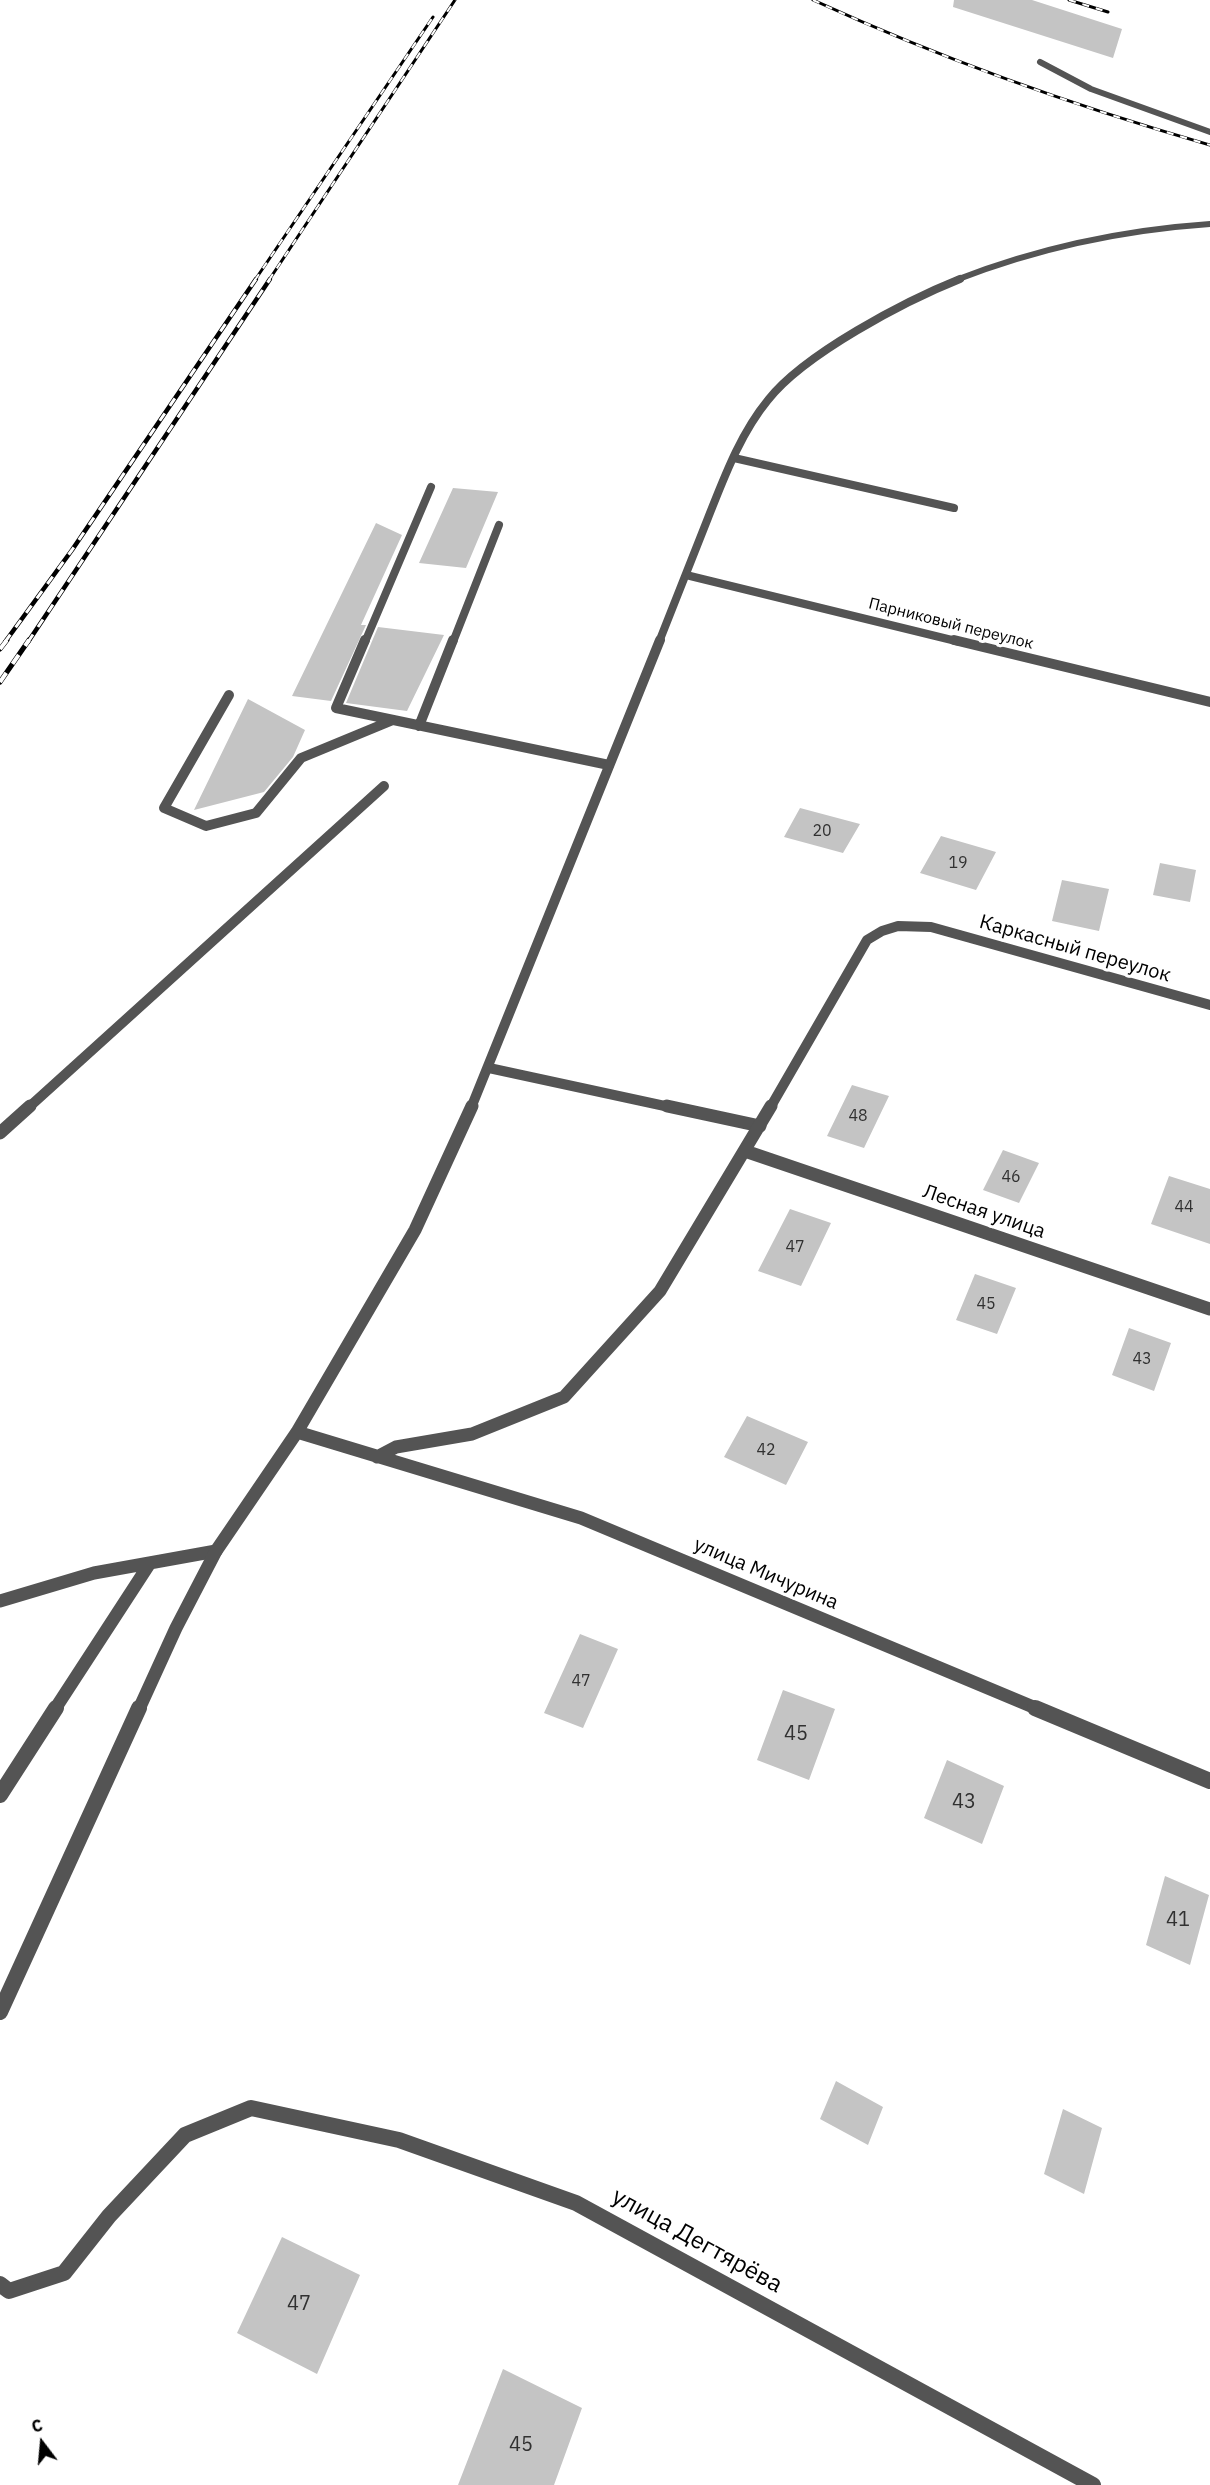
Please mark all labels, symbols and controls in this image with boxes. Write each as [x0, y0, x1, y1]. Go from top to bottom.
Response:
street label: Парниковый переулок [866, 594, 1036, 654]
house number: 20 [812, 821, 832, 841]
house number: 19 [948, 853, 968, 873]
street label: Каркасный переулок [977, 910, 1173, 988]
house number: 48 [848, 1106, 868, 1126]
house number: 46 [1001, 1167, 1021, 1187]
street label: Лесная улица [920, 1180, 1048, 1244]
house number: 44 [1174, 1197, 1194, 1217]
house number: 47 [785, 1237, 805, 1257]
house number: 45 [976, 1294, 996, 1314]
house number: 43 [1132, 1349, 1152, 1369]
house number: 42 [756, 1440, 776, 1460]
street label: улица Мичурина [690, 1533, 842, 1615]
house number: 47 [571, 1671, 591, 1691]
house number: 45 [784, 1722, 808, 1746]
house number: 43 [952, 1790, 976, 1814]
house number: 41 [1166, 1908, 1190, 1932]
street label: улица Дегтярёва [607, 2182, 787, 2300]
house number: 47 [287, 2292, 311, 2316]
north arrow [12, 2413, 72, 2473]
text: С [29, 2415, 45, 2437]
house number: 45 [509, 2433, 533, 2457]

